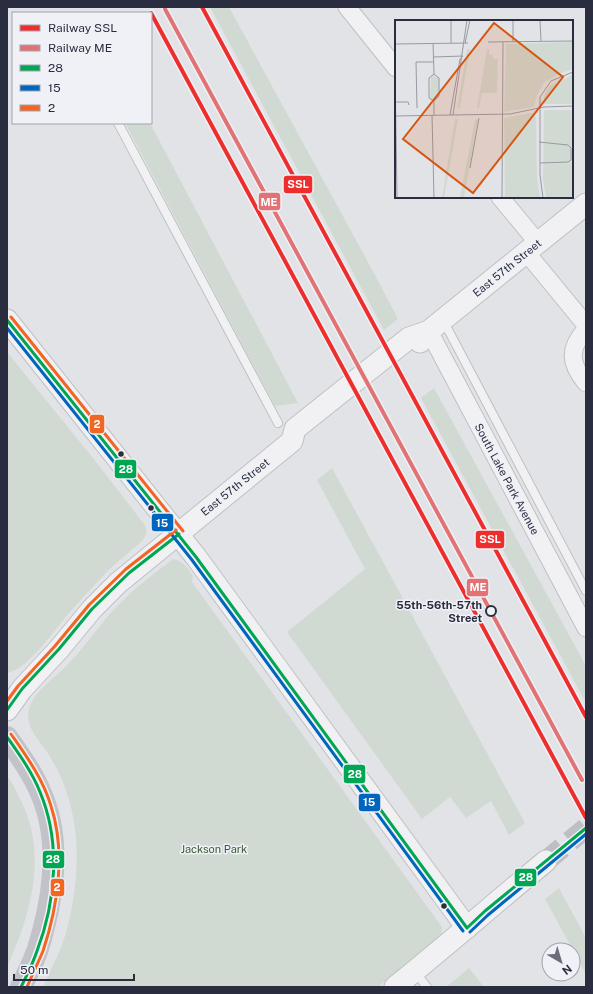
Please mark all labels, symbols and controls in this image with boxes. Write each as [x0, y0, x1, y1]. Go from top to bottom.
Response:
legend [12, 12, 152, 124]
inset map [395, 20, 573, 198]
text: Railway SSL [48, 21, 117, 35]
text: Railway ME [48, 41, 112, 55]
text: 28 [48, 61, 63, 75]
text: 15 [48, 81, 61, 95]
text: 2 [48, 101, 55, 115]
line badge: SSL [283, 175, 313, 194]
text: SSL [287, 178, 309, 190]
line badge: ME [258, 192, 281, 211]
text: ME [260, 196, 278, 208]
street label: East 57th Street [470, 237, 544, 299]
line badge: 2 [89, 414, 105, 434]
text: 2 [94, 418, 101, 430]
street label: South Lake Park Avenue [473, 421, 541, 537]
unlabelled marker [116, 449, 126, 459]
street label: East 57th Street [198, 456, 272, 518]
line badge: 28 [114, 459, 137, 479]
text: 28 [119, 463, 133, 475]
unlabelled marker [146, 503, 156, 513]
line badge: 15 [151, 513, 174, 532]
text: 15 [156, 517, 168, 529]
line badge: SSL [475, 530, 505, 549]
text: SSL [479, 533, 501, 545]
line badge: ME [466, 578, 489, 597]
text: ME [469, 581, 487, 593]
place label: 55th-56th-57th Street [396, 599, 482, 624]
marker: 55th-56th-57th Street [485, 605, 497, 617]
line badge: 28 [343, 764, 366, 784]
text: 28 [348, 768, 362, 780]
line badge: 15 [358, 793, 381, 812]
text: 15 [363, 796, 375, 808]
park label: Jackson Park [181, 843, 247, 855]
line badge: 28 [42, 850, 65, 869]
text: 28 [46, 853, 60, 865]
line badge: 28 [514, 868, 537, 887]
text: 28 [519, 871, 533, 883]
line badge: 2 [50, 878, 65, 897]
text: 2 [54, 881, 61, 893]
unlabelled marker [439, 901, 449, 911]
north arrow [541, 942, 581, 982]
scale bar [14, 956, 134, 982]
text: 50 m [20, 963, 48, 977]
text: N [560, 963, 574, 977]

